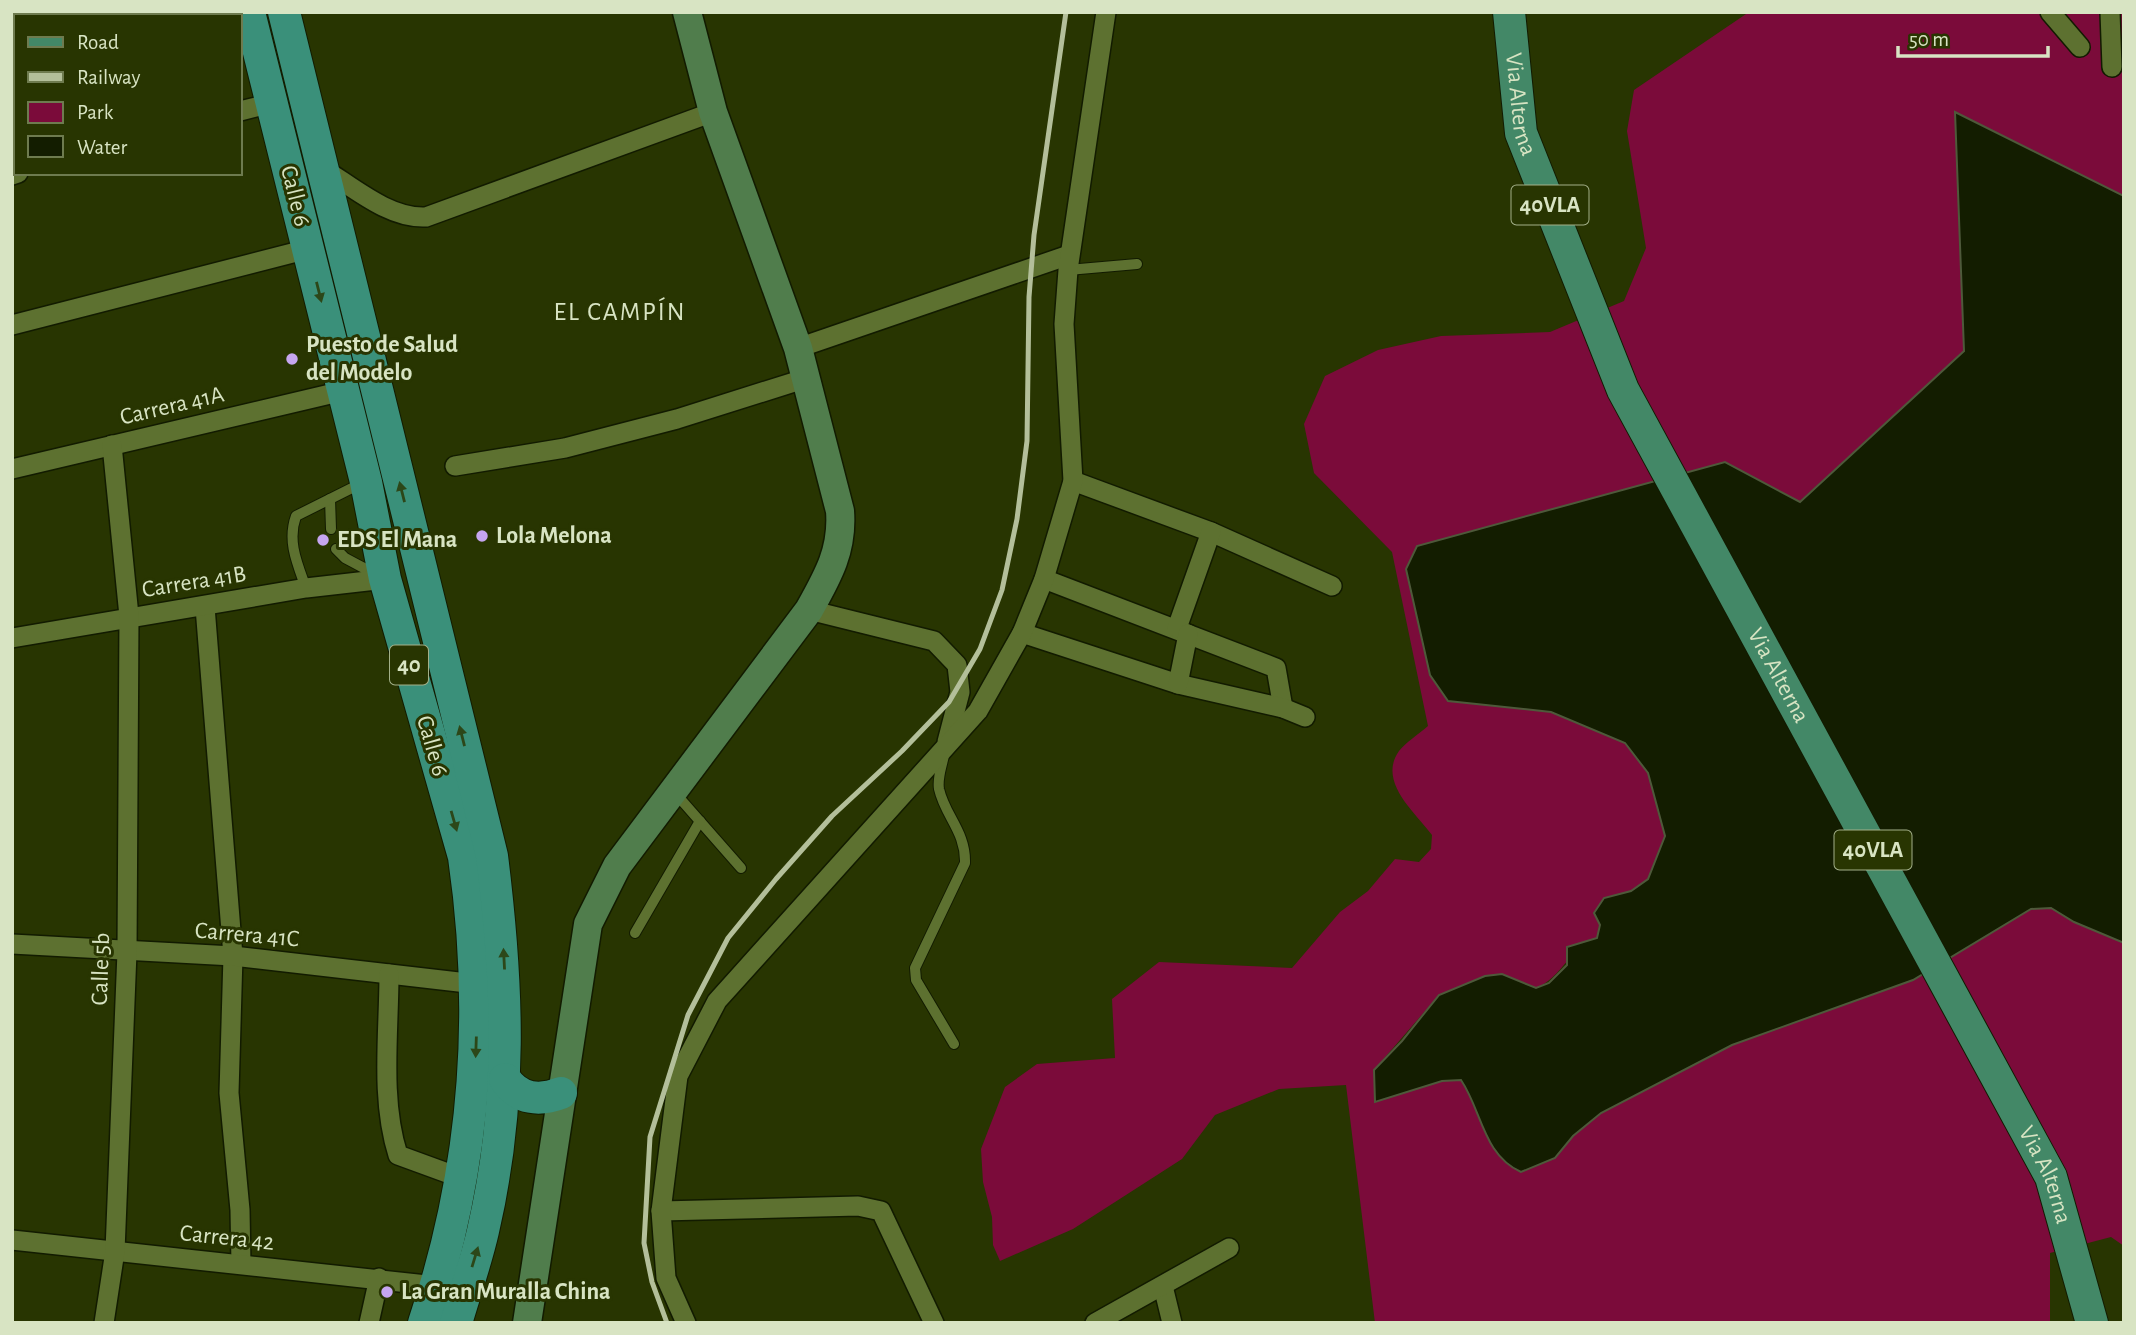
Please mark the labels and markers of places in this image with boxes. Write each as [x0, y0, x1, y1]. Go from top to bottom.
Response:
place label: Puesto de Salud del Modelo [306, 333, 458, 385]
marker: Puesto de Salud del Modelo [284, 351, 300, 367]
place label: Lola Melona [496, 524, 612, 548]
place label: EDS El Mana [337, 528, 457, 552]
marker: Lola Melona [474, 528, 490, 544]
marker: EDS El Mana [315, 532, 331, 548]
place label: La Gran Muralla China [401, 1280, 611, 1304]
marker: La Gran Muralla China [379, 1284, 395, 1300]

